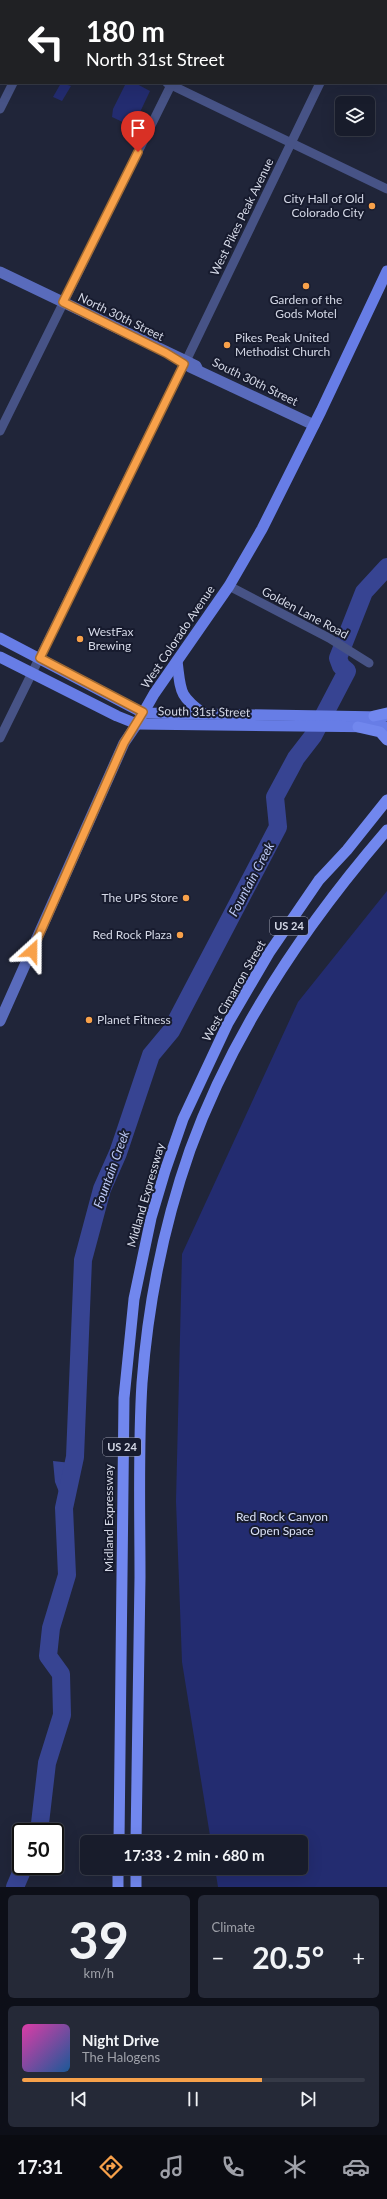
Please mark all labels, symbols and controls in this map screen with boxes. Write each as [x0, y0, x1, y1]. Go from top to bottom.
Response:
text: 180 m [86, 14, 165, 48]
icon: left [20, 16, 72, 68]
text: North 31st Street [86, 48, 224, 70]
map controls [335, 96, 375, 136]
button: layers [335, 96, 375, 136]
pin [121, 111, 155, 152]
icon: arrive [127, 117, 149, 139]
street label: West Pikes Peak Avenue [207, 156, 277, 278]
place label: City Hall of Old Colorado City [283, 191, 365, 220]
marker: City Hall of Old Colorado City [367, 201, 377, 211]
marker: Garden of the Gods Motel [301, 281, 311, 291]
street label: North 30th Street [76, 289, 167, 344]
place label: Garden of the Gods Motel [270, 292, 342, 321]
place label: Pikes Peak United Methodist Church [235, 330, 330, 359]
marker: Pikes Peak United Methodist Church [222, 340, 232, 350]
street label: South 30th Street [210, 354, 301, 409]
street label: West Colorado Avenue [137, 582, 218, 691]
street label: Golden Lane Road [259, 583, 351, 642]
place label: WestFax Brewing [88, 624, 133, 653]
marker: WestFax Brewing [75, 634, 85, 644]
street label: South 31st Street [158, 703, 251, 720]
water label: Fountain Creek [225, 838, 278, 919]
place label: The UPS Store [102, 890, 178, 905]
marker: The UPS Store [181, 893, 191, 903]
road number: US 24 [270, 917, 308, 935]
place label: Red Rock Plaza [93, 927, 172, 942]
position arrow [11, 930, 53, 972]
marker: Red Rock Plaza [175, 930, 185, 940]
street label: West Cimarron Street [199, 937, 269, 1044]
place label: Planet Fitness [97, 1012, 171, 1027]
marker: Planet Fitness [84, 1015, 94, 1025]
water label: Fountain Creek [90, 1127, 133, 1210]
street label: Midland Expressway [123, 1140, 168, 1249]
road number: US 24 [103, 1438, 141, 1456]
street label: Midland Expressway [101, 1463, 116, 1572]
park label: Red Rock Canyon Open Space [236, 1509, 328, 1538]
speed limit sign: 50 [12, 1823, 64, 1875]
text: 17:33 · 2 min · 680 m [124, 1846, 264, 1864]
text: 39 [69, 1908, 129, 1970]
text: Climate [212, 1919, 255, 1935]
text: 20.5° [252, 1939, 324, 1975]
text: − [212, 1944, 224, 1971]
text: + [352, 1944, 365, 1971]
text: km/h [84, 1965, 114, 1981]
text: Night Drive [82, 2031, 159, 2049]
text: The Halogens [82, 2049, 160, 2065]
icon: previous [68, 2088, 90, 2110]
icon: pause [182, 2088, 204, 2110]
icon: next [297, 2088, 319, 2110]
icon: directions [97, 2153, 125, 2181]
icon: music [158, 2153, 186, 2181]
icon: phone [219, 2153, 247, 2181]
icon: climate [281, 2153, 309, 2181]
icon: car [342, 2153, 370, 2181]
text: 17:31 [17, 2156, 63, 2178]

